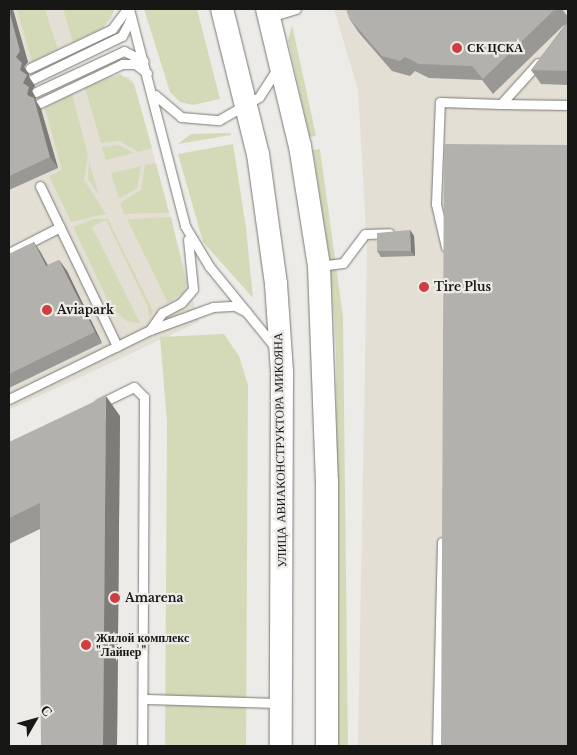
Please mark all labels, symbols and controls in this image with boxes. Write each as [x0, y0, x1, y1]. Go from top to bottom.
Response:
place label: СК ЦСКА [467, 41, 523, 55]
marker: СК ЦСКА [451, 42, 463, 54]
place label: Tire Plus [434, 280, 491, 294]
marker: Tire Plus [418, 281, 430, 293]
place label: Aviapark [57, 303, 114, 317]
marker: Aviapark [41, 304, 53, 316]
street label: УЛИЦА АВИАКОНСТРУКТОРА МИКОЯНА [271, 332, 289, 568]
place label: Amarena [125, 591, 183, 605]
marker: Amarena [109, 592, 121, 604]
place label: Жилой комплекс "Лайнер" [96, 631, 189, 659]
marker: Жилой комплекс "Лайнер" [80, 639, 92, 651]
north arrow [10, 695, 60, 745]
text: С [37, 701, 57, 720]

